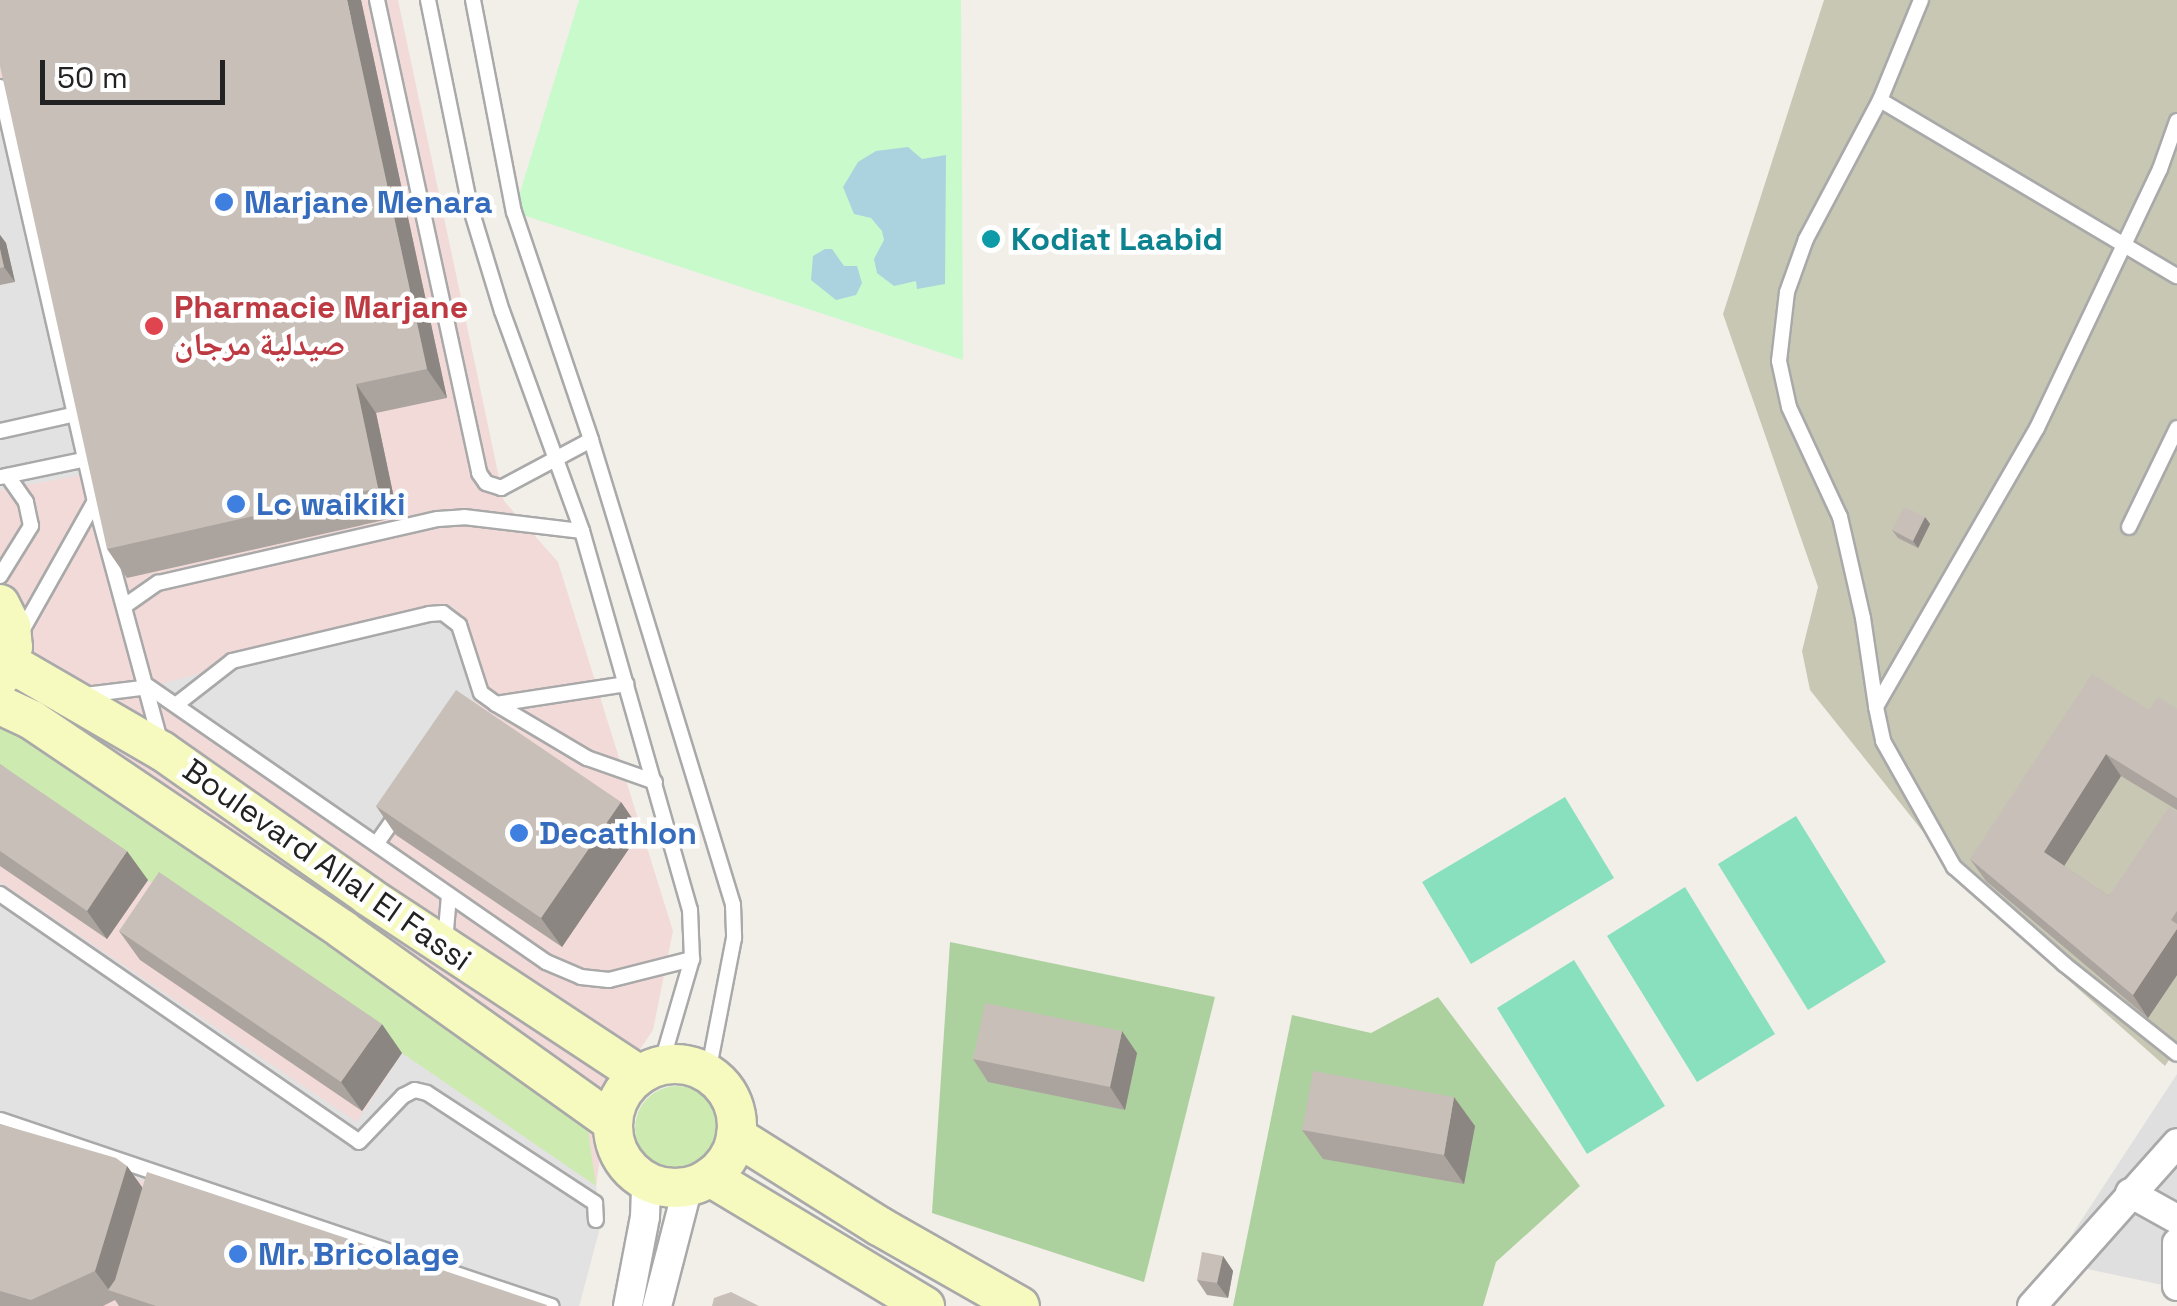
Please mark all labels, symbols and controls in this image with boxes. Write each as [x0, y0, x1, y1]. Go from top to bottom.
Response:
scale bar [45, 40, 230, 102]
text: 50 m [57, 58, 128, 97]
place label: Marjane Menara [244, 183, 492, 221]
marker: Marjane Menara [213, 191, 235, 213]
place label: Kodiat Laabid [1011, 220, 1223, 258]
marker: Kodiat Laabid [980, 228, 1002, 250]
place label: Pharmacie Marjane صيدلية مرجان [174, 289, 468, 364]
marker: Pharmacie Marjane صيدلية مرجان [143, 315, 165, 337]
place label: Lc waikiki [256, 485, 405, 523]
marker: Lc waikiki [225, 493, 247, 515]
street label: Boulevard Allal El Fassi [175, 751, 479, 979]
place label: Decathlon [539, 814, 697, 852]
marker: Decathlon [508, 822, 530, 844]
place label: Mr. Bricolage [258, 1235, 460, 1273]
marker: Mr. Bricolage [227, 1243, 249, 1265]

